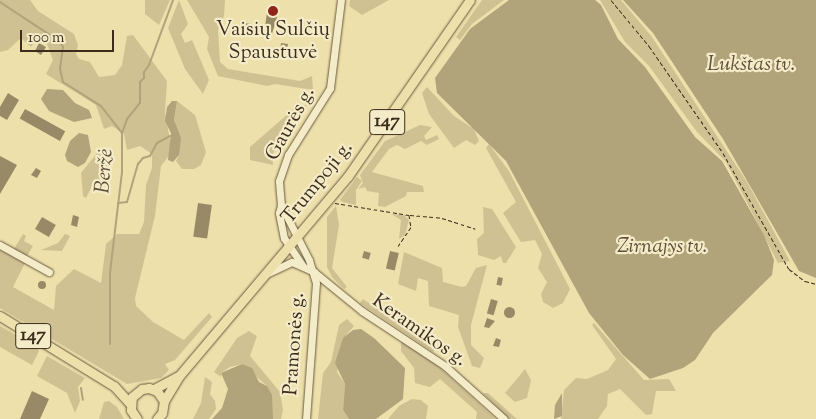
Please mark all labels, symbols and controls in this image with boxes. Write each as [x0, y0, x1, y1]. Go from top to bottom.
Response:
marker: Vaisių Sulčių Spaustuvė [267, 5, 279, 17]
place label: Vaisių Sulčių Spaustuvė [216, 19, 330, 66]
scale bar [22, 20, 116, 52]
text: 100 m [28, 28, 64, 49]
water label: Lukštas tv. [707, 52, 795, 78]
street label: Gaurės g. [261, 83, 321, 165]
road number: 147 [368, 105, 406, 138]
street label: Trumpoji g. [277, 137, 359, 229]
water label: Beržė [91, 148, 119, 194]
water label: Zirnajys tv. [617, 234, 707, 260]
street label: Keramikos g. [367, 290, 471, 372]
street label: Pramonės g. [279, 292, 311, 396]
road number: 147 [14, 320, 52, 352]

